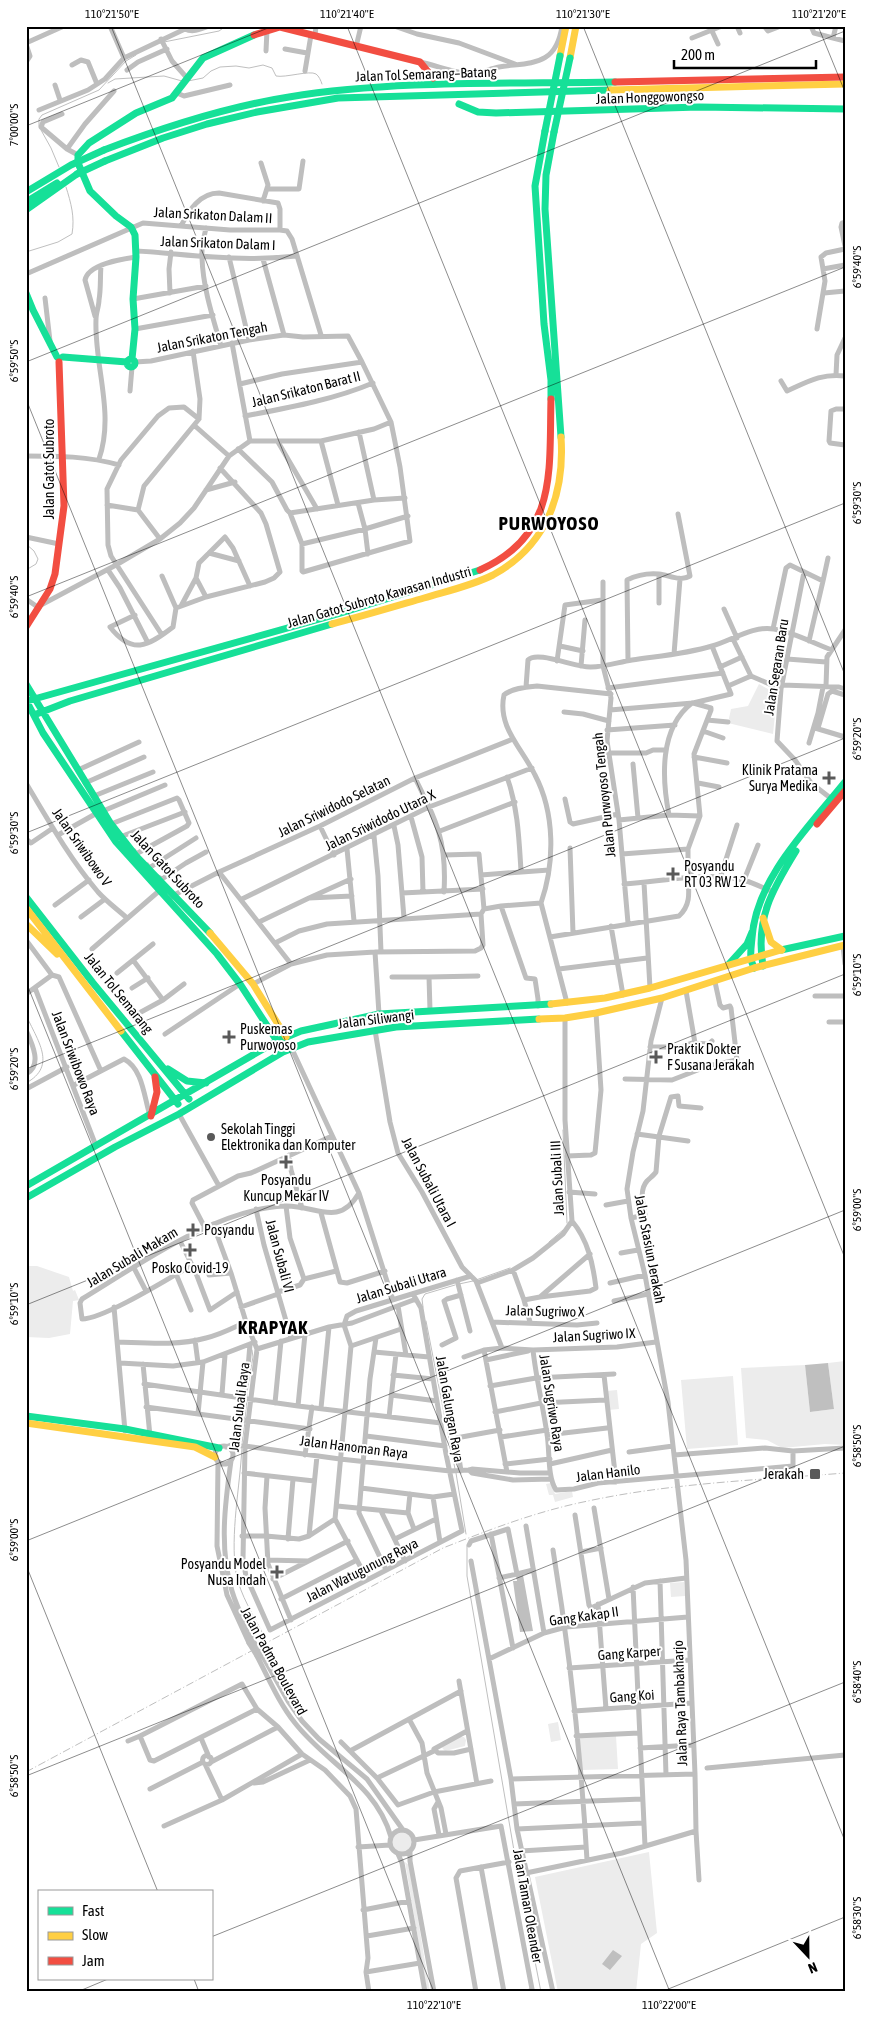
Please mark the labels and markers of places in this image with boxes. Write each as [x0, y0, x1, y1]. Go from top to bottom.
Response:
place label: Klinik Pratama Surya Medika [742, 762, 818, 794]
marker: Klinik Pratama Surya Medika [822, 771, 836, 785]
place label: Posyandu RT 03 RW 12 [684, 858, 746, 890]
marker: Posyandu RT 03 RW 12 [666, 867, 680, 881]
place label: Puskemas Purwoyoso [240, 1021, 296, 1053]
marker: Puskemas Purwoyoso [222, 1030, 236, 1044]
place label: Praktik Dokter F Susana Jerakah [667, 1041, 755, 1073]
marker: Praktik Dokter F Susana Jerakah [649, 1050, 663, 1064]
place label: Sekolah Tinggi Elektronika dan Komputer [221, 1121, 356, 1153]
marker: Sekolah Tinggi Elektronika dan Komputer [205, 1131, 217, 1143]
marker: Posyandu Kuncup Mekar IV [279, 1155, 293, 1169]
place label: Posyandu Kuncup Mekar IV [243, 1172, 329, 1204]
place label: Posyandu [204, 1222, 255, 1238]
marker: Posyandu [186, 1223, 200, 1237]
marker: Posko Covid-19 [183, 1243, 197, 1257]
place label: Posko Covid-19 [152, 1260, 228, 1276]
place label: Jerakah [763, 1466, 804, 1482]
marker: Jerakah [808, 1467, 822, 1481]
place label: Posyandu Model Nusa Indah [181, 1556, 266, 1588]
marker: Posyandu Model Nusa Indah [270, 1565, 284, 1579]

